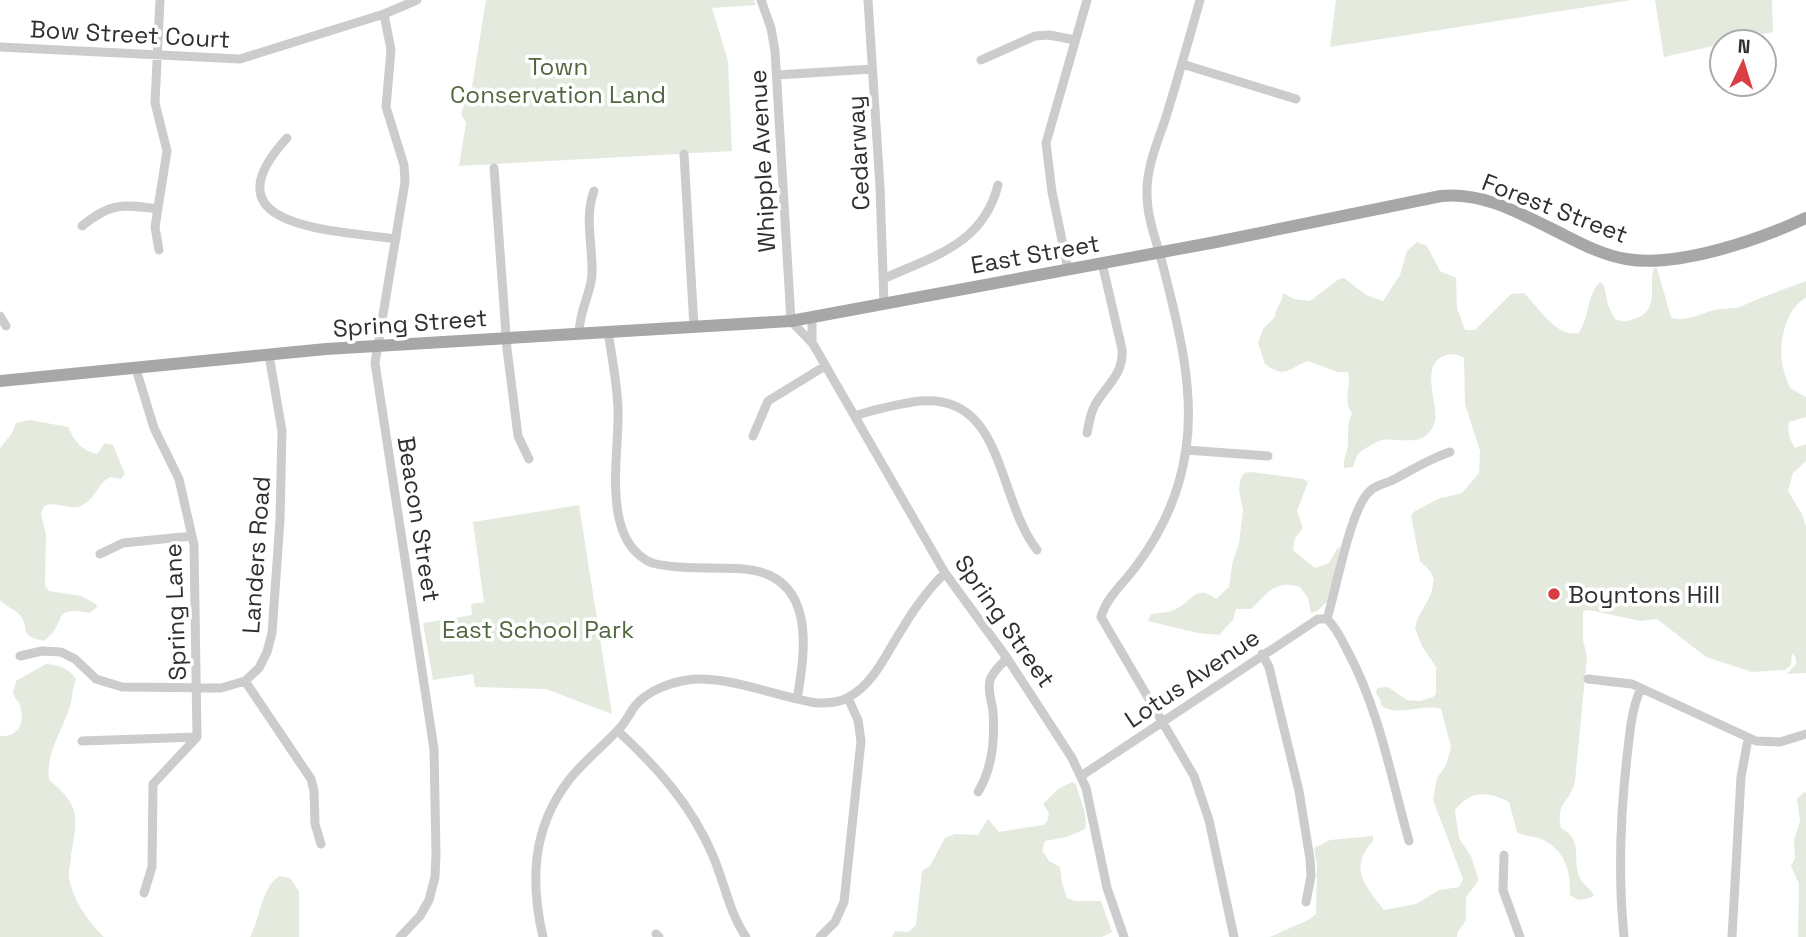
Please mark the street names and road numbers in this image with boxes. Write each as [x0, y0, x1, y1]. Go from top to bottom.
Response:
street label: Bow Street Court [29, 13, 231, 55]
street label: Whipple Avenue [742, 69, 782, 253]
street label: Cedarway [840, 95, 876, 211]
street label: Forest Street [1478, 166, 1632, 250]
street label: East Street [968, 227, 1102, 281]
street label: Spring Street [332, 302, 488, 344]
street label: Beacon Street [391, 434, 447, 604]
street label: Landers Road [235, 475, 277, 635]
street label: Spring Lane [157, 543, 193, 681]
street label: Spring Street [948, 549, 1062, 693]
street label: Lotus Avenue [1119, 621, 1265, 735]

